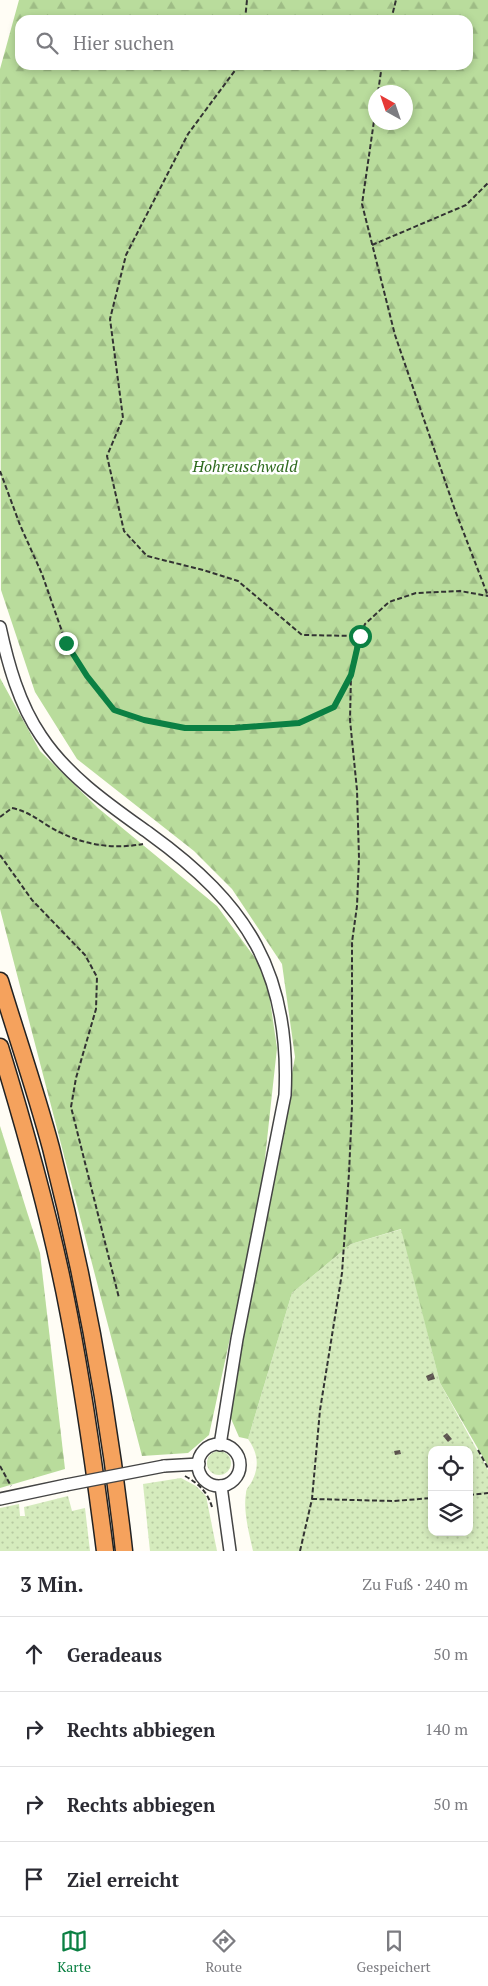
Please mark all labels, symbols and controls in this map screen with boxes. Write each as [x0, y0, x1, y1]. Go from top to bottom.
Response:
search box [15, 15, 473, 70]
icon: search [33, 29, 61, 57]
text: Hier suchen [73, 30, 174, 55]
north arrow [368, 85, 413, 130]
park label: Hohreuschwald [191, 455, 298, 477]
route start [349, 625, 372, 648]
route end [55, 632, 78, 655]
map controls [428, 1446, 473, 1536]
button: locate [428, 1446, 473, 1491]
button: layers [428, 1491, 473, 1536]
text: 3 Min. [20, 1570, 84, 1598]
text: Zu Fuß · 240 m [362, 1573, 468, 1595]
icon: ahead [20, 1640, 48, 1668]
text: Geradeaus [67, 1642, 162, 1667]
text: 50 m [433, 1643, 468, 1665]
icon: right [20, 1715, 48, 1743]
text: Rechts abbiegen [67, 1717, 215, 1742]
text: 140 m [425, 1718, 468, 1740]
icon: right [20, 1790, 48, 1818]
text: Rechts abbiegen [67, 1792, 215, 1817]
text: 50 m [433, 1793, 468, 1815]
icon: arrive [20, 1865, 48, 1893]
text: Ziel erreicht [67, 1867, 179, 1892]
tab: Karte [57, 1927, 91, 1976]
tab: Route [205, 1927, 242, 1976]
tab: Gespeichert [357, 1927, 431, 1976]

